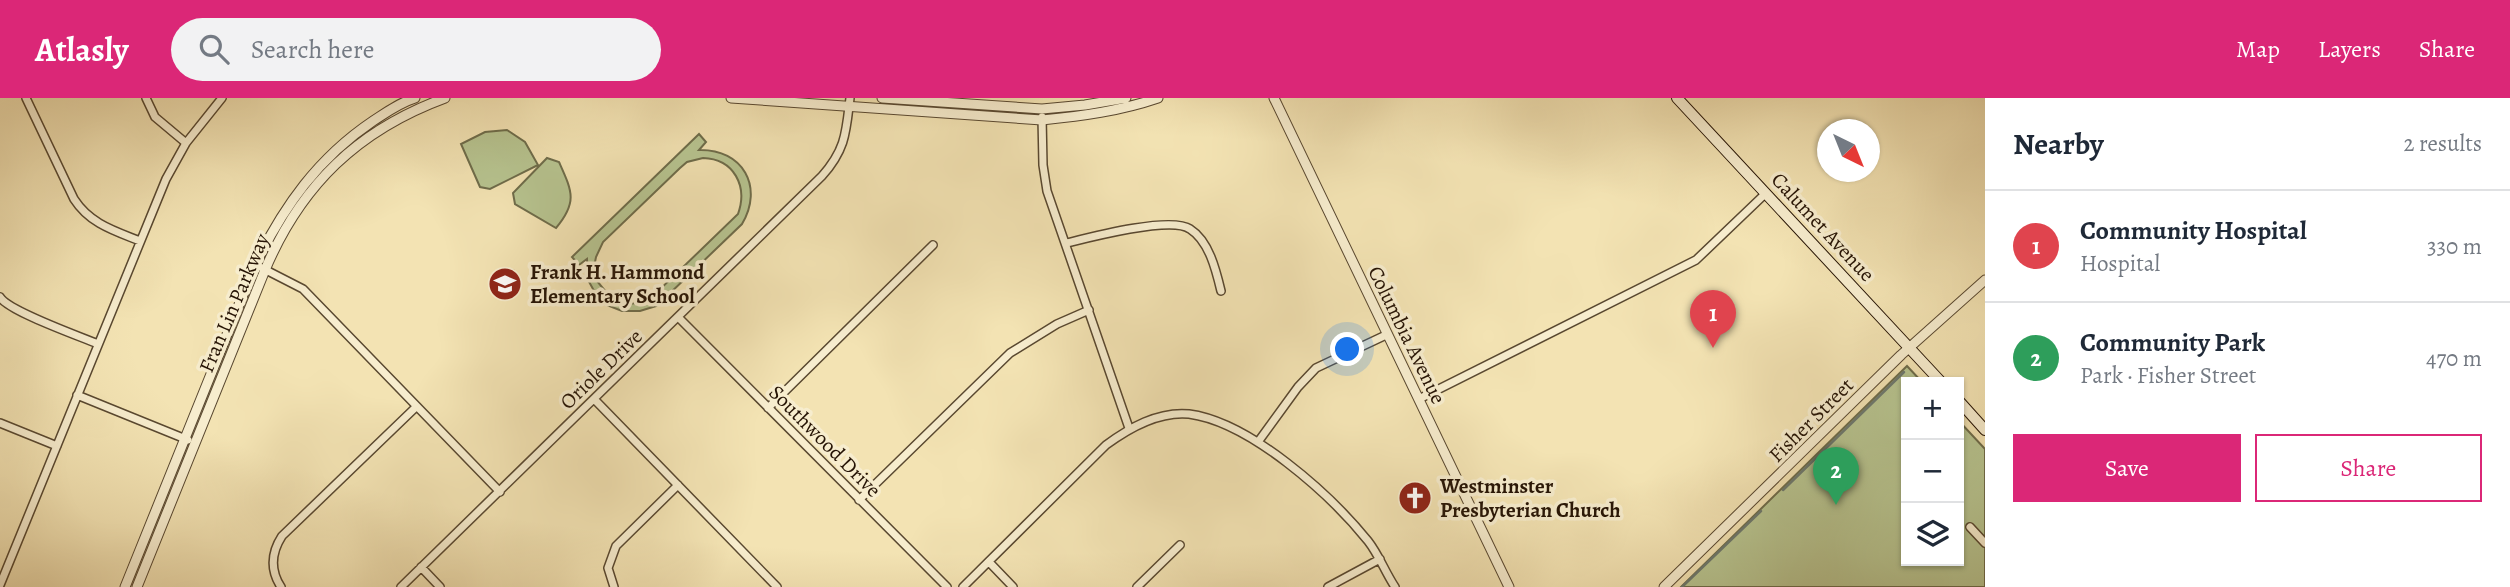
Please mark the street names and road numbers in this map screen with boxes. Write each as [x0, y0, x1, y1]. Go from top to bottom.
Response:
street label: Calumet Avenue [1765, 166, 1881, 288]
street label: Fran Lin Parkway [192, 229, 276, 377]
street label: Columbia Avenue [1361, 261, 1453, 409]
street label: Oriole Drive [554, 323, 648, 415]
street label: Fisher Street [1763, 371, 1860, 468]
street label: Southwood Drive [763, 379, 887, 503]

